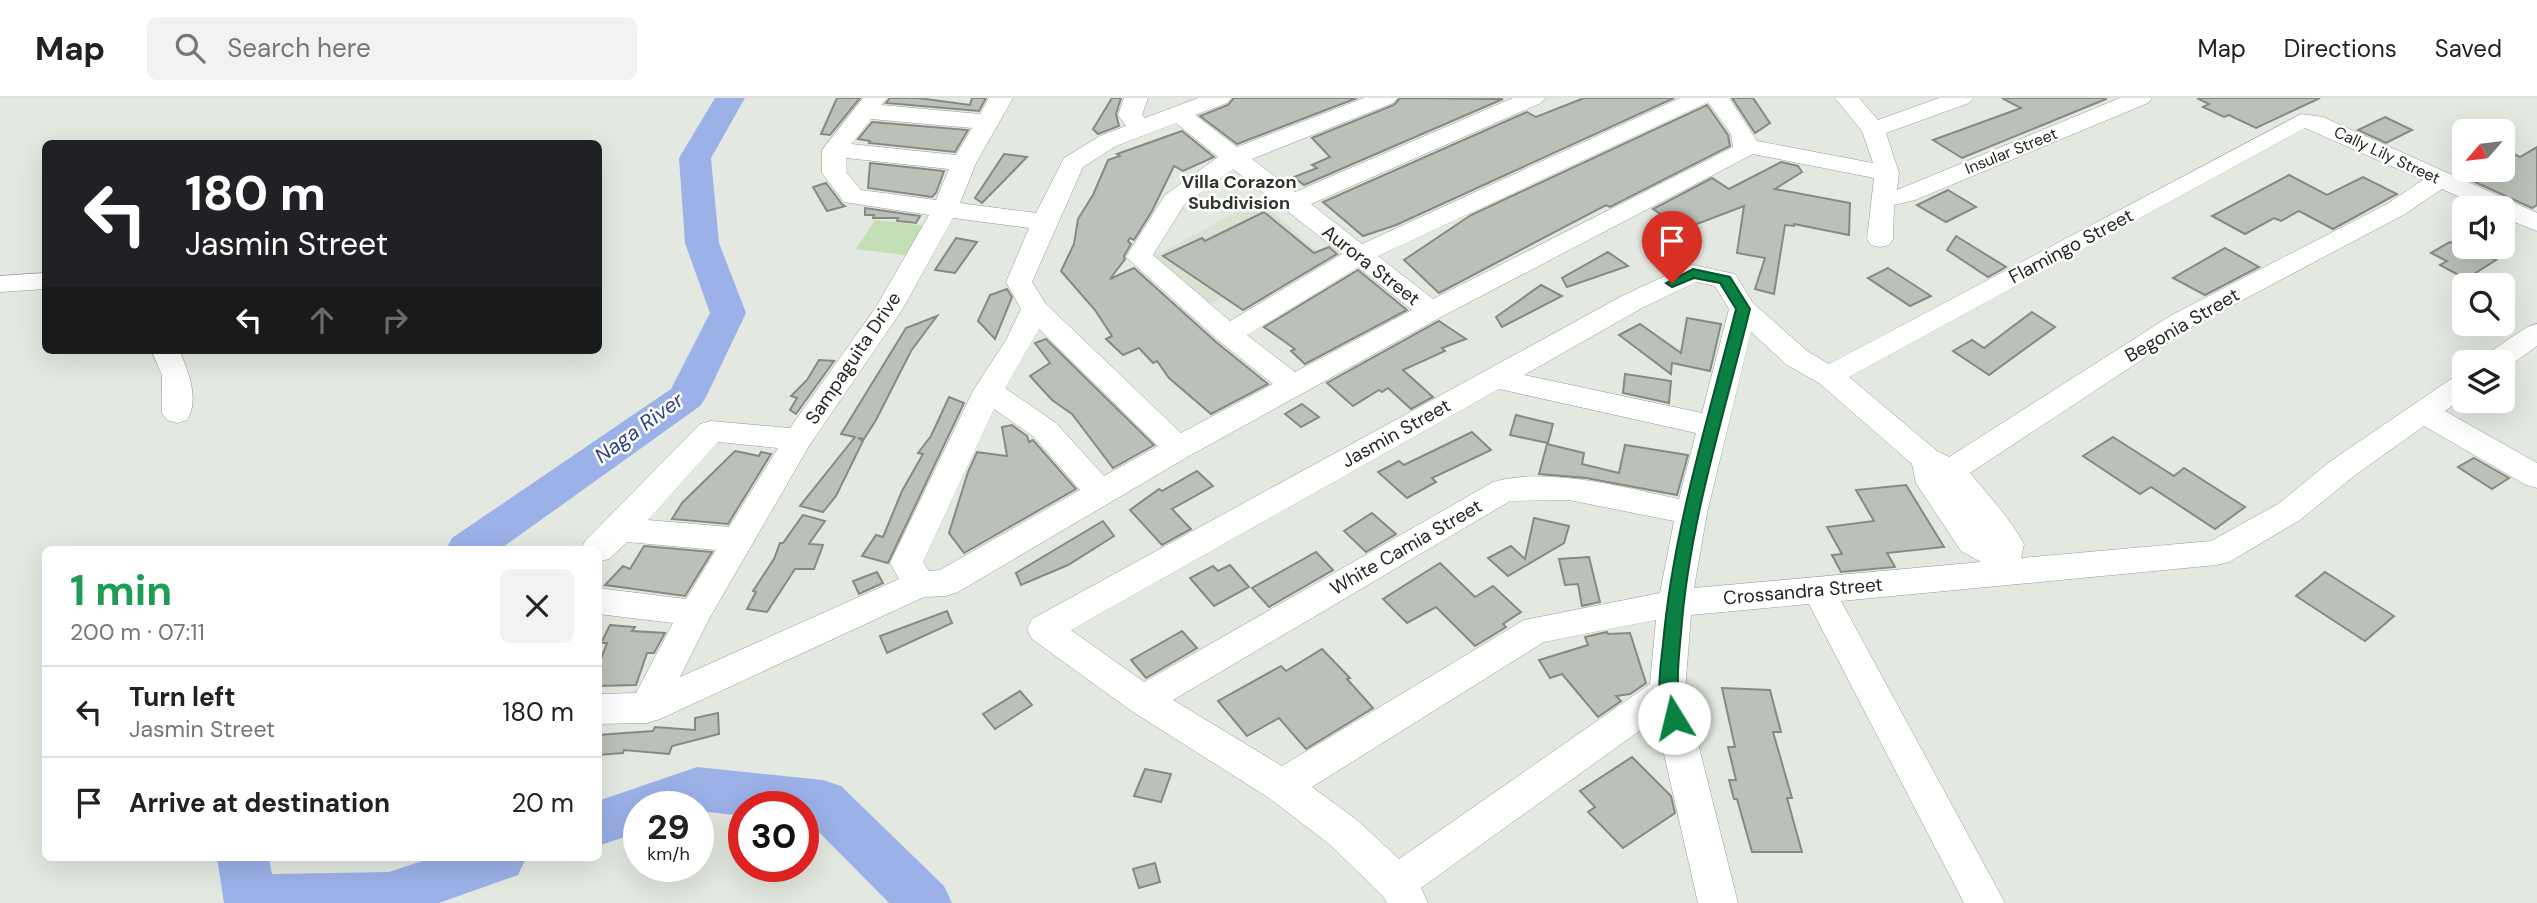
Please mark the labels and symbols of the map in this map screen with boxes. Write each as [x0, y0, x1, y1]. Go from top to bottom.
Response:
north arrow [2452, 119, 2515, 182]
street label: Cally Lily Street [2331, 121, 2443, 189]
street label: Insular Street [1962, 123, 2060, 179]
district label: Villa Corazon Subdivision [1181, 170, 1297, 215]
street label: Flamingo Street [2004, 203, 2138, 289]
pin [1642, 211, 1702, 283]
street label: Aurora Street [1317, 219, 1425, 311]
street label: Begonia Street [2120, 282, 2244, 368]
street label: Sampaguita Drive [799, 287, 907, 429]
water label: Naga River [589, 386, 690, 470]
street label: Jasmin Street [1337, 393, 1455, 473]
street label: White Camia Street [1325, 493, 1487, 601]
street label: Crossandra Street [1722, 572, 1884, 610]
position arrow [1637, 681, 1711, 755]
speed limit sign: 30 [728, 791, 819, 882]

